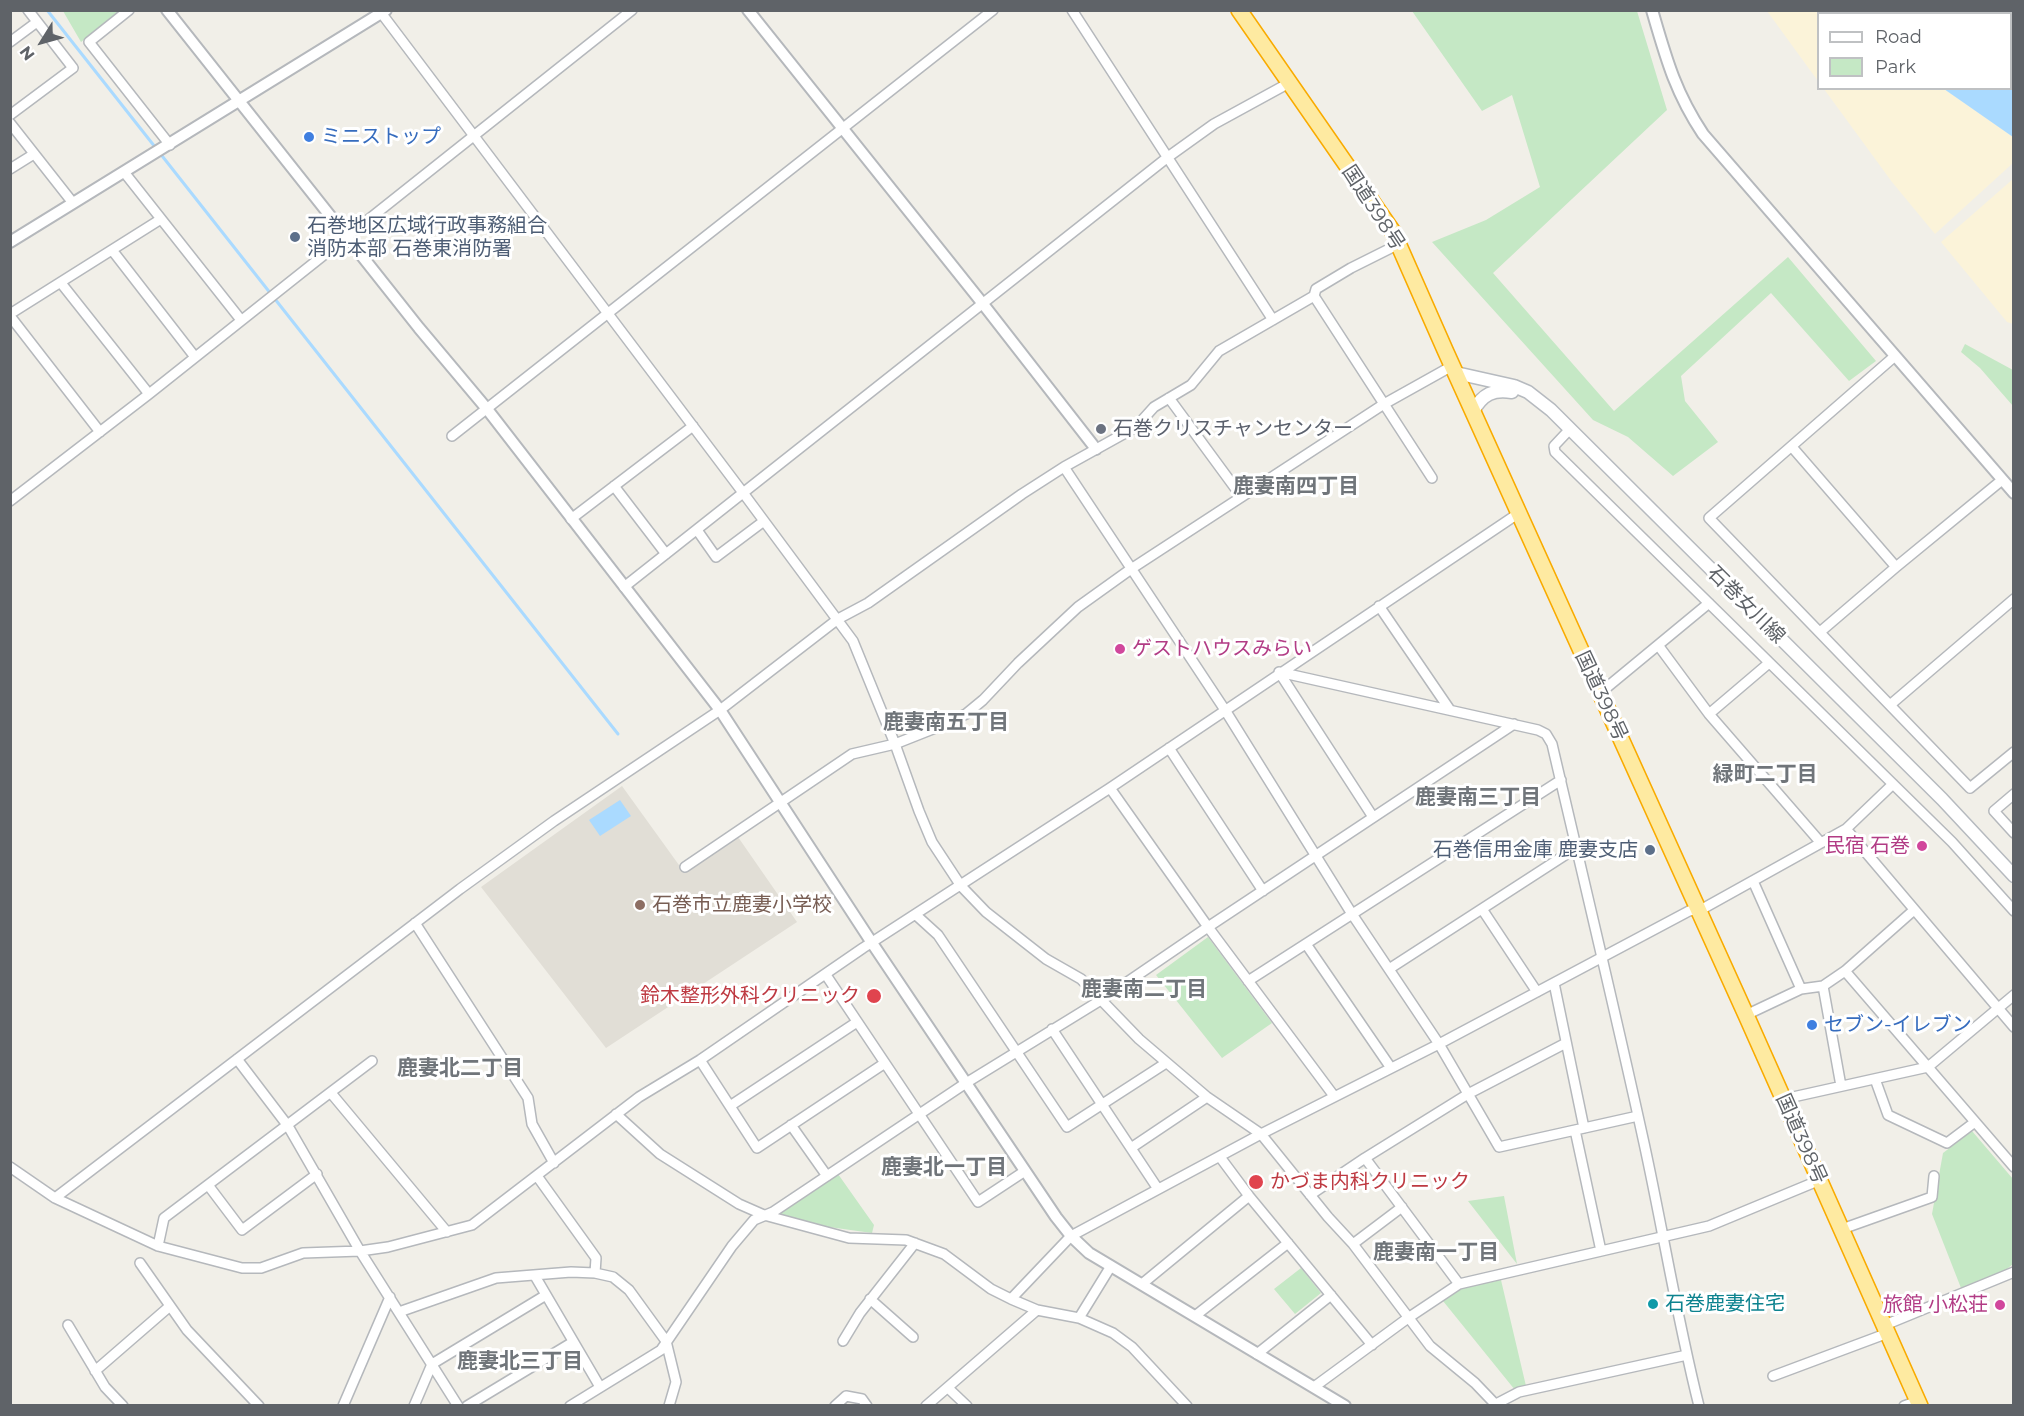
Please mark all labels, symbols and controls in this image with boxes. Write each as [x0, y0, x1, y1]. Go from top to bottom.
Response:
north arrow [12, 12, 72, 72]
legend [1817, 12, 2012, 90]
text: Road [1875, 26, 1922, 48]
text: N [16, 42, 39, 64]
text: Park [1875, 56, 1916, 78]
place label: ミニストップ [321, 125, 441, 149]
marker: ミニストップ [302, 130, 316, 144]
street label: 国道398号 [1337, 161, 1409, 255]
place label: 石巻地区広域行政事務組合 消防本部 石巻東消防署 [307, 214, 547, 261]
marker: 石巻地区広域行政事務組合 消防本部 石巻東消防署 [288, 230, 302, 244]
place label: 石巻クリスチャンセンター [1113, 417, 1353, 441]
marker: 石巻クリスチャンセンター [1094, 422, 1108, 436]
district label: 鹿妻南四丁目 [1233, 474, 1359, 500]
street label: 石巻女川線 [1702, 561, 1790, 649]
place label: ゲストハウスみらい [1132, 637, 1312, 661]
marker: ゲストハウスみらい [1113, 642, 1127, 656]
street label: 国道398号 [1570, 647, 1632, 745]
district label: 鹿妻南五丁目 [883, 710, 1009, 736]
district label: 緑町二丁目 [1713, 762, 1817, 788]
district label: 鹿妻南三丁目 [1415, 785, 1541, 811]
place label: 民宿 石巻 [1825, 834, 1910, 858]
place label: 石巻信用金庫 鹿妻支店 [1433, 838, 1638, 862]
marker: 民宿 石巻 [1915, 839, 1929, 853]
marker: 石巻信用金庫 鹿妻支店 [1643, 843, 1657, 857]
place label: 石巻市立鹿妻小学校 [652, 893, 832, 917]
marker: 石巻市立鹿妻小学校 [633, 898, 647, 912]
district label: 鹿妻南二丁目 [1081, 977, 1207, 1003]
place label: 鈴木整形外科クリニック [640, 984, 860, 1008]
marker: 鈴木整形外科クリニック [865, 987, 883, 1005]
place label: セブン-イレブン [1824, 1013, 1972, 1037]
marker: セブン-イレブン [1805, 1018, 1819, 1032]
district label: 鹿妻北二丁目 [397, 1056, 523, 1082]
street label: 国道398号 [1770, 1090, 1832, 1188]
district label: 鹿妻北一丁目 [881, 1155, 1007, 1181]
place label: かづま内科クリニック [1270, 1170, 1470, 1194]
marker: かづま内科クリニック [1247, 1173, 1265, 1191]
district label: 鹿妻南一丁目 [1373, 1240, 1499, 1266]
place label: 石巻鹿妻住宅 [1665, 1292, 1785, 1316]
place label: 旅館 小松荘 [1883, 1293, 1988, 1317]
marker: 石巻鹿妻住宅 [1646, 1297, 1660, 1311]
marker: 旅館 小松荘 [1993, 1298, 2007, 1312]
district label: 鹿妻北三丁目 [457, 1349, 583, 1375]

